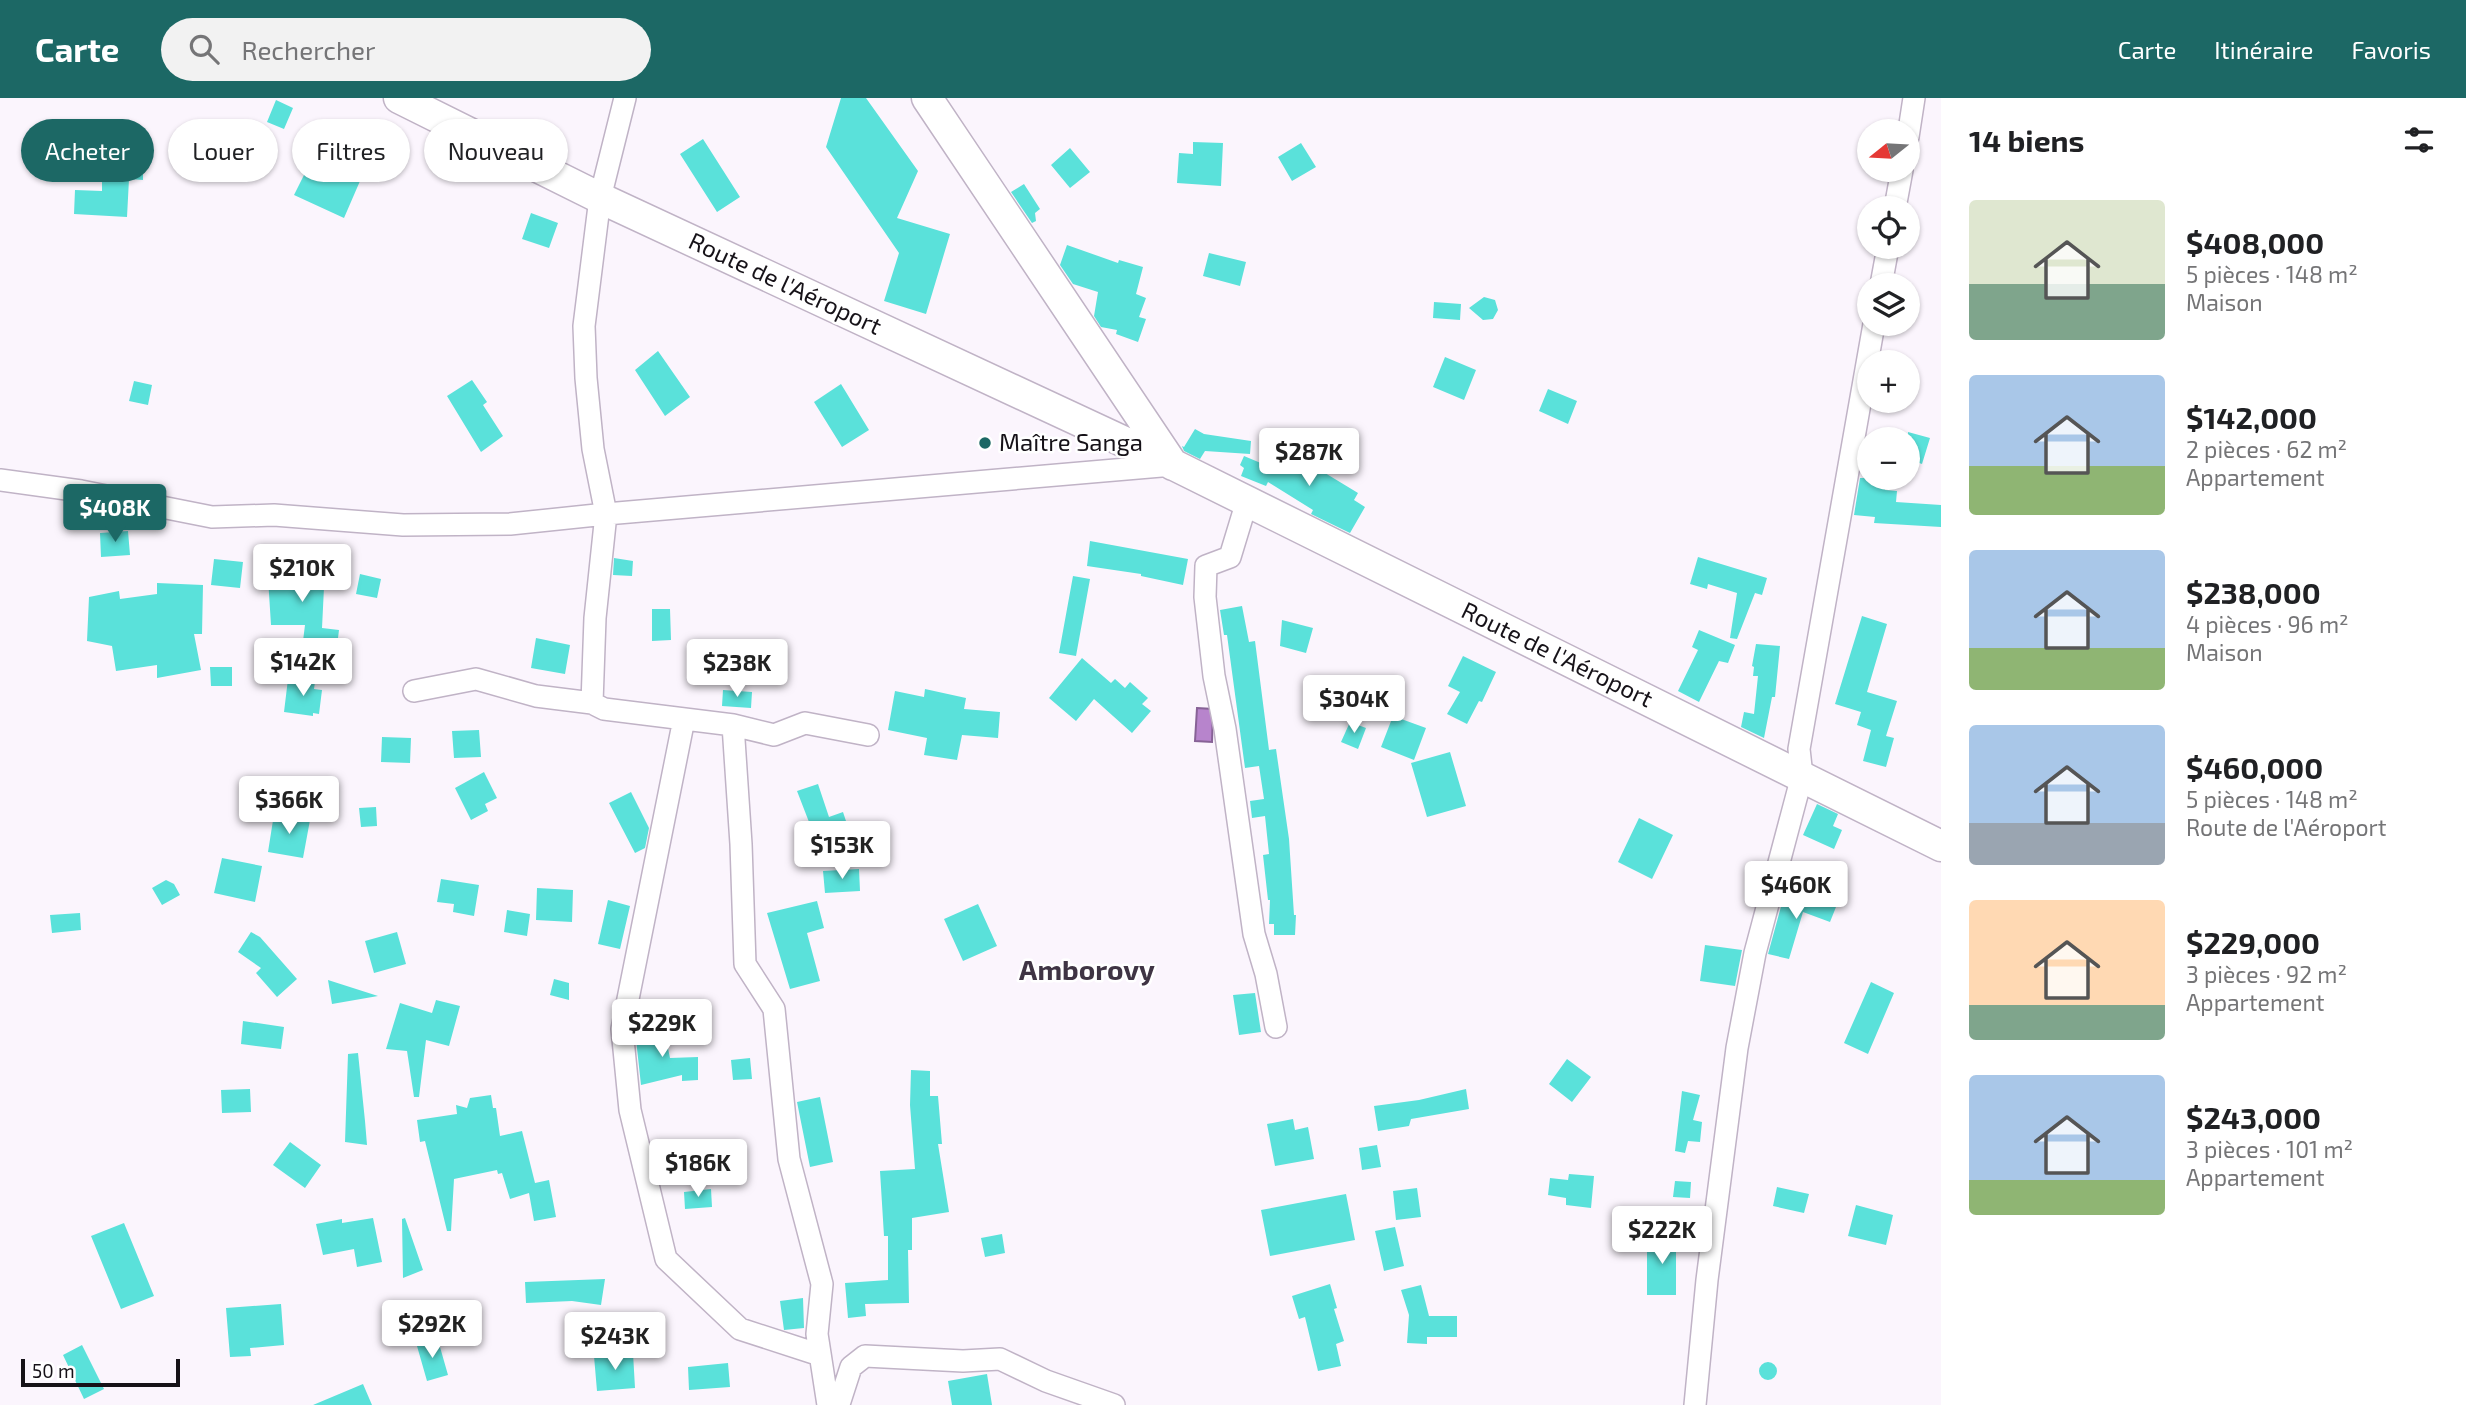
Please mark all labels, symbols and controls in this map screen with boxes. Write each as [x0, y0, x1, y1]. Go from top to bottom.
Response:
search box [161, 18, 651, 81]
text: Carte [35, 29, 119, 69]
icon: search [185, 30, 223, 68]
text: Rechercher [241, 34, 375, 65]
text: Carte [2118, 35, 2176, 64]
text: Itinéraire [2214, 35, 2313, 64]
text: Favoris [2351, 35, 2431, 64]
chip: Acheter [21, 119, 154, 182]
chip: Louer [168, 119, 278, 182]
chip: Filtres [292, 119, 410, 182]
chip: Nouveau [424, 119, 568, 182]
north arrow [1857, 119, 1920, 182]
map controls [1857, 119, 1920, 490]
icon: filters [2400, 121, 2438, 159]
text: 14 biens [1969, 122, 2085, 158]
button: locate [1857, 196, 1920, 259]
text: $408,000 [2186, 224, 2324, 260]
street label: Route de l'Aéroport [685, 225, 887, 340]
icon: home [2025, 228, 2109, 312]
text: 5 pièces · 148 m² [2186, 260, 2358, 288]
button: layers [1857, 273, 1920, 336]
text: Maison [2186, 288, 2263, 316]
button: + [1857, 350, 1920, 413]
text: $142,000 [2186, 399, 2317, 435]
icon: home [2025, 403, 2109, 487]
place label: Maître Sanga [999, 427, 1143, 456]
button: − [1857, 427, 1920, 490]
pin: $287K [1260, 428, 1358, 488]
marker: Maître Sanga [977, 435, 993, 451]
text: 2 pièces · 62 m² [2186, 435, 2347, 463]
text: $287K [1275, 437, 1343, 465]
text: Appartement [2186, 463, 2325, 491]
pin: $408K [66, 484, 164, 544]
text: $408K [79, 493, 151, 521]
pin: $210K [253, 545, 351, 604]
text: $210K [269, 553, 335, 581]
text: $238,000 [2186, 574, 2321, 610]
icon: home [2025, 578, 2109, 662]
street label: Route de l'Aéroport [1457, 595, 1658, 713]
text: 4 pièces · 96 m² [2186, 610, 2349, 638]
pin: $142K [254, 638, 352, 698]
text: Maison [2186, 638, 2263, 666]
pin: $238K [688, 640, 786, 699]
text: $142K [270, 647, 336, 675]
text: $238K [703, 648, 771, 676]
pin: $304K [1305, 676, 1403, 735]
text: $304K [1319, 684, 1389, 712]
text: $460,000 [2186, 749, 2323, 785]
icon: home [2025, 753, 2109, 837]
pin: $366K [240, 776, 338, 836]
text: $366K [255, 785, 323, 813]
text: 5 pièces · 148 m² [2186, 785, 2358, 813]
text: Route de l'Aéroport [2186, 813, 2387, 841]
pin: $153K [793, 822, 891, 881]
text: $153K [810, 830, 874, 858]
pin: $460K [1747, 862, 1845, 921]
text: $460K [1761, 870, 1831, 898]
text: $229,000 [2186, 924, 2320, 960]
icon: home [2025, 928, 2109, 1012]
district label: Amborovy [1019, 952, 1155, 986]
text: 3 pièces · 92 m² [2186, 960, 2347, 988]
text: Appartement [2186, 988, 2325, 1016]
pin: $229K [613, 1000, 711, 1059]
text: $229K [628, 1008, 696, 1036]
text: $243,000 [2186, 1099, 2321, 1135]
icon: home [2025, 1103, 2109, 1187]
text: 3 pièces · 101 m² [2186, 1135, 2353, 1163]
pin: $186K [649, 1140, 747, 1199]
text: $186K [665, 1148, 731, 1176]
text: Appartement [2186, 1163, 2325, 1191]
pin: $222K [1613, 1206, 1711, 1266]
text: $222K [1628, 1215, 1696, 1243]
pin: $292K [383, 1300, 481, 1360]
text: $292K [398, 1309, 466, 1337]
pin: $243K [566, 1312, 664, 1372]
text: $243K [581, 1321, 649, 1349]
scale bar [21, 1356, 180, 1388]
text: 50 m [32, 1359, 75, 1382]

